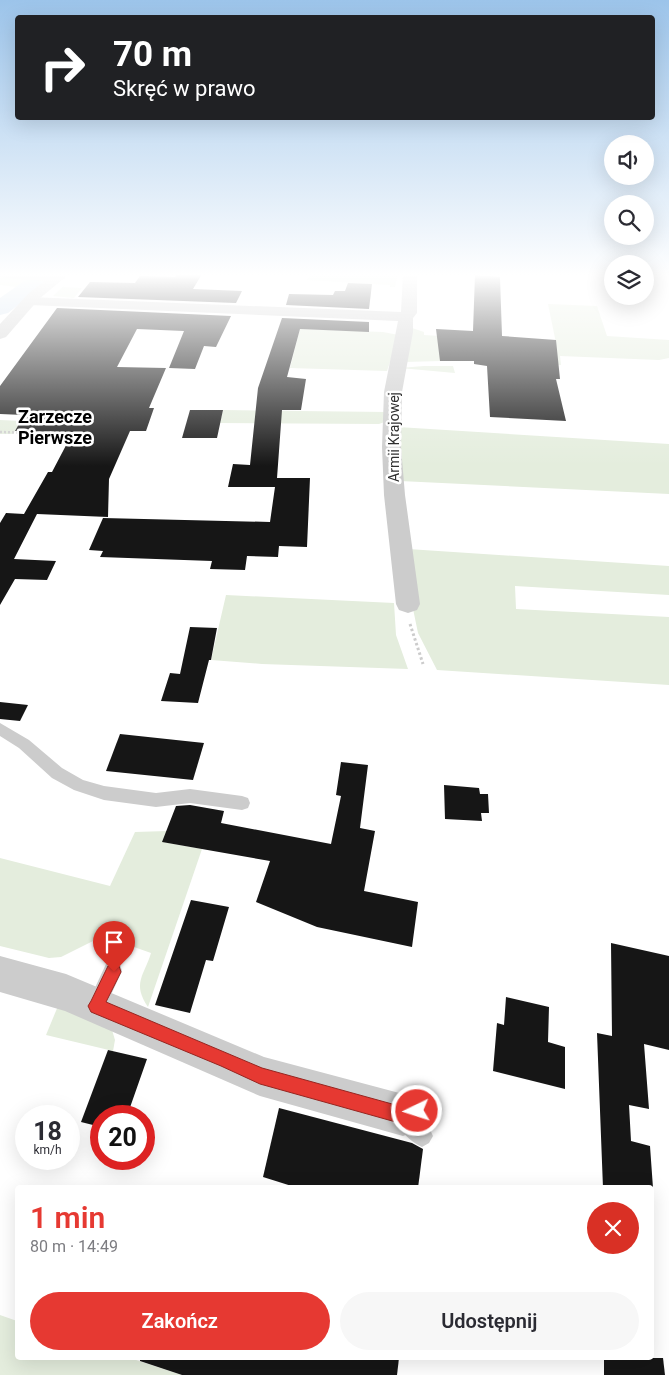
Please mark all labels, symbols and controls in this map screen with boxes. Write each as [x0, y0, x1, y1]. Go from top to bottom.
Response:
text: 70 m [113, 34, 192, 75]
icon: right [30, 35, 95, 100]
text: Skręć w prawo [113, 76, 256, 101]
map controls [604, 135, 654, 305]
button: sound [604, 135, 654, 185]
button: search [604, 195, 654, 245]
button: layers [604, 255, 654, 305]
street label: Armii Krajowej [386, 392, 402, 482]
district label: Zarzecze Pierwsze [18, 406, 92, 448]
pin [93, 921, 135, 972]
icon: arrive [100, 928, 128, 956]
position arrow [390, 1084, 442, 1136]
speed limit sign: 20 [90, 1105, 155, 1170]
text: 18 [33, 1117, 62, 1146]
text: km/h [33, 1143, 62, 1157]
text: 1 min [30, 1200, 105, 1235]
button: close [587, 1202, 639, 1254]
text: 80 m · 14:49 [30, 1237, 118, 1256]
button: Zakończ [30, 1292, 330, 1350]
button: Udostępnij [340, 1292, 639, 1350]

